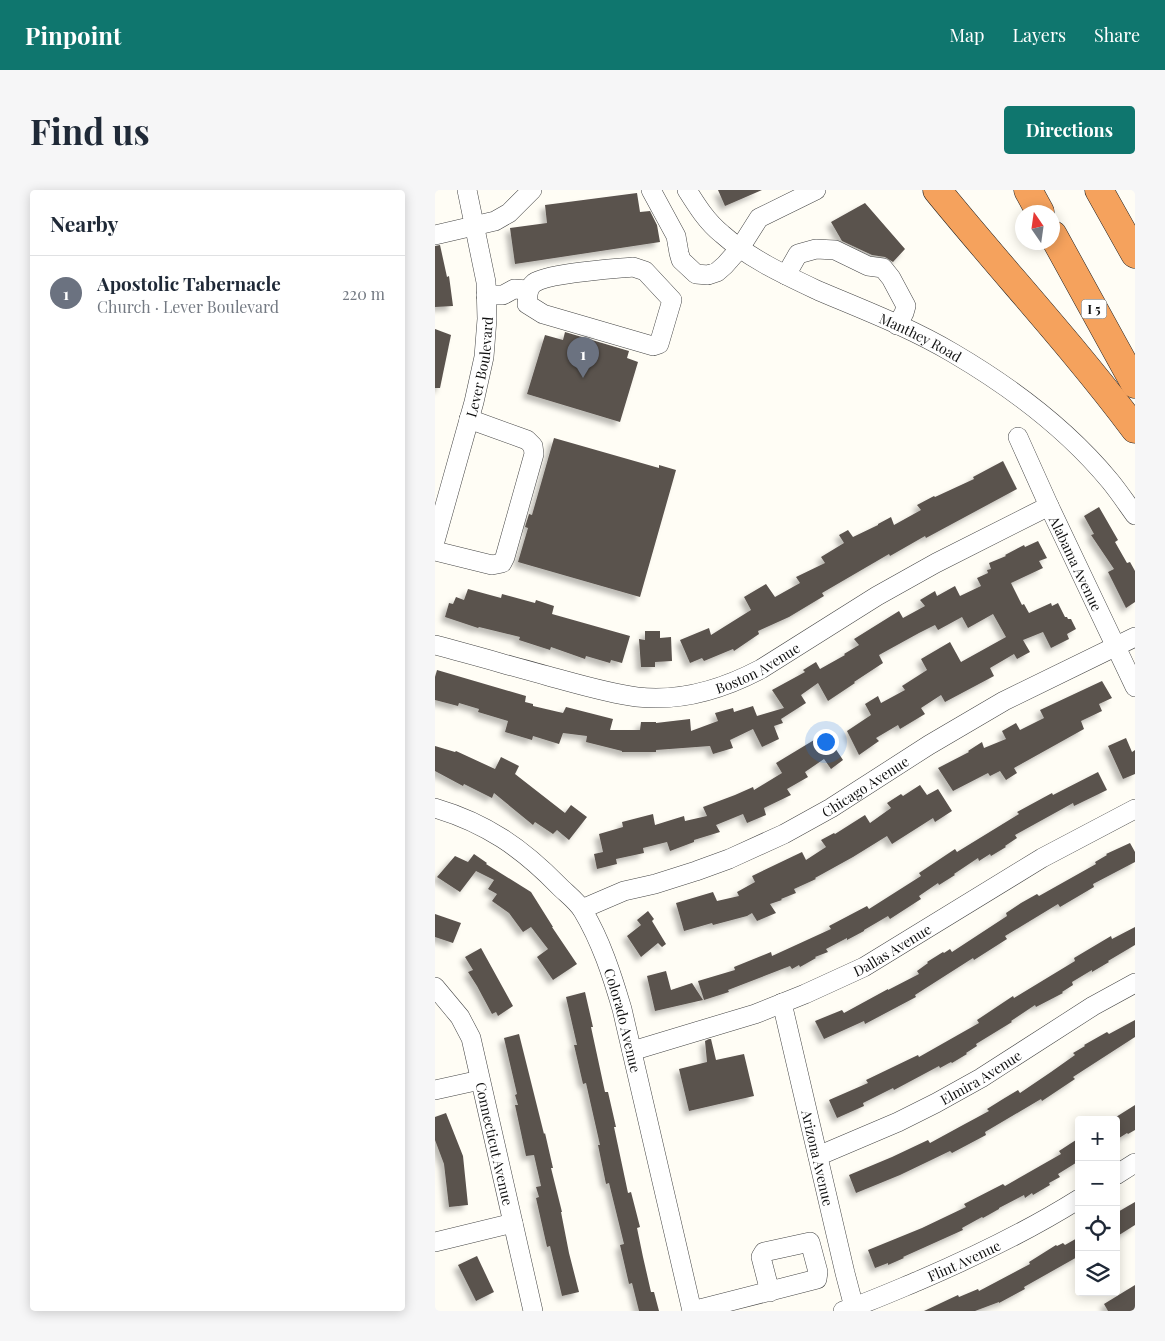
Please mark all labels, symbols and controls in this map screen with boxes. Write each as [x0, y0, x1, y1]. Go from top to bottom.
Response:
text: Pinpoint [25, 19, 121, 51]
text: Map [949, 23, 984, 47]
text: Layers [1012, 23, 1066, 47]
text: Share [1094, 23, 1140, 47]
button: Directions [1004, 106, 1135, 154]
text: Find us [30, 107, 150, 154]
north arrow [1015, 205, 1060, 250]
text: Nearby [50, 209, 119, 237]
text: Apostolic Tabernacle [97, 270, 281, 296]
text: 1 [63, 283, 69, 304]
text: 220 m [342, 283, 385, 304]
text: Church · Lever Boulevard [97, 296, 279, 317]
road number: I 5 [1081, 300, 1107, 318]
street label: Manthey Road [877, 308, 965, 366]
street label: Lever Boulevard [461, 316, 497, 419]
pin: 1 [567, 337, 599, 378]
street label: Alabama Avenue [1045, 512, 1107, 614]
street label: Boston Avenue [713, 638, 803, 697]
your location [813, 729, 839, 755]
street label: Chicago Avenue [818, 751, 912, 821]
street label: Dallas Avenue [850, 919, 934, 980]
street label: Colorado Avenue [600, 966, 646, 1074]
street label: Elmira Avenue [937, 1045, 1025, 1108]
street label: Connecticut Avenue [472, 1080, 518, 1207]
street label: Arizona Avenue [798, 1107, 839, 1208]
map controls [1075, 1116, 1120, 1296]
button: + [1075, 1116, 1120, 1161]
button: − [1075, 1161, 1120, 1206]
button: locate [1075, 1206, 1120, 1251]
street label: Flint Avenue [924, 1235, 1003, 1285]
button: layers [1075, 1251, 1120, 1296]

